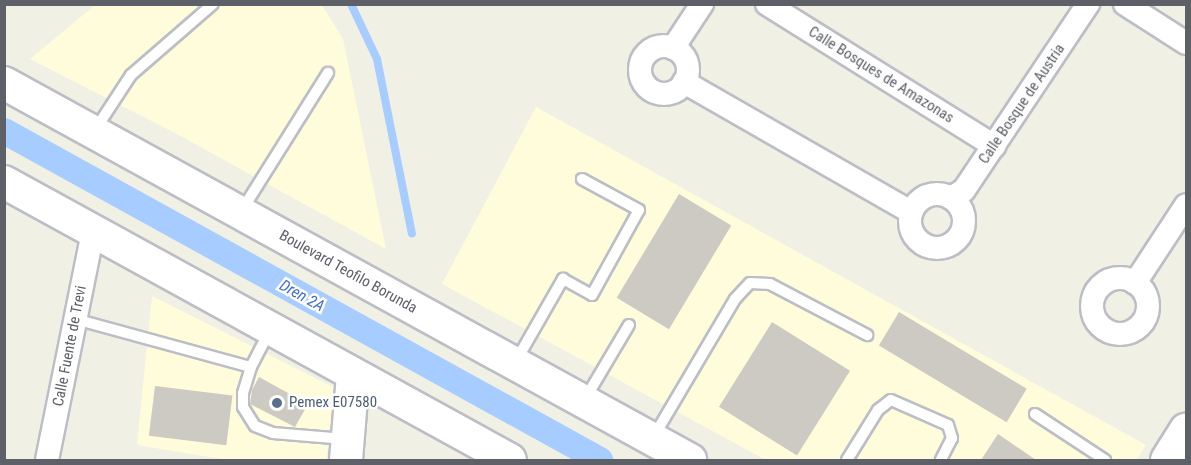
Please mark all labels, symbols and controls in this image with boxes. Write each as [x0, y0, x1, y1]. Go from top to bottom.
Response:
street label: Calle Bosques de Amazonas [805, 23, 957, 127]
street label: Calle Bosque de Austria [975, 40, 1069, 168]
street label: Boulevard Teofilo Borunda [276, 227, 420, 317]
water label: Dren 2A [276, 276, 328, 316]
street label: Calle Fuente de Trevi [49, 284, 91, 408]
place label: Pemex E07580 [289, 394, 377, 412]
marker: Pemex E07580 [270, 396, 284, 410]

